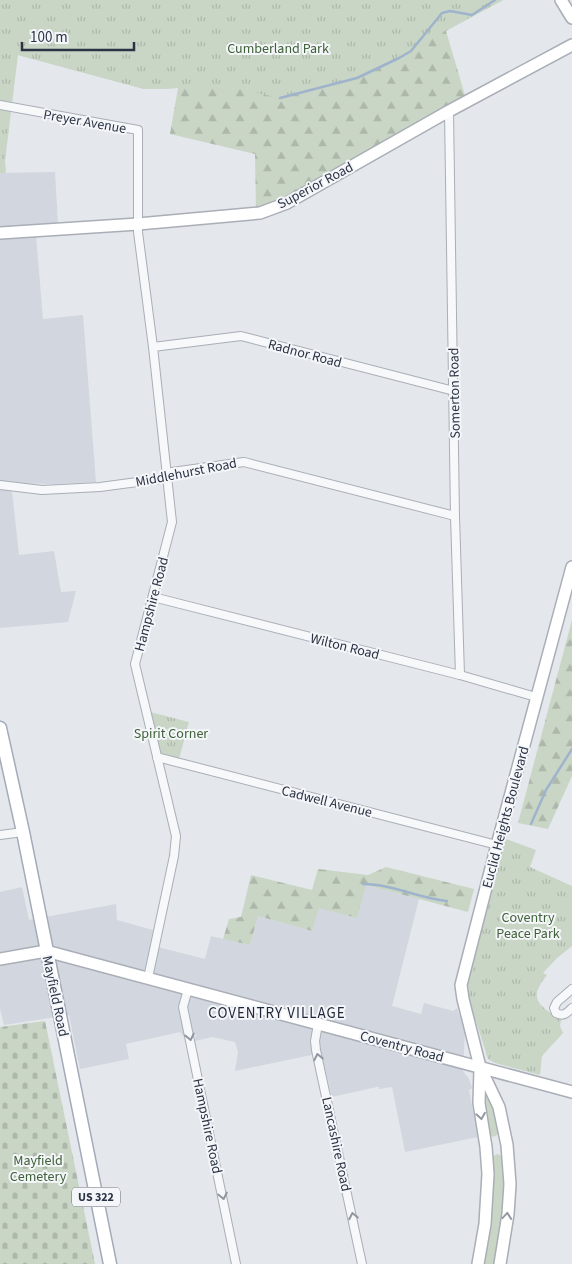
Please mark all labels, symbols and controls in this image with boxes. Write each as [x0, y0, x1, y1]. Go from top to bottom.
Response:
scale bar [22, 20, 135, 52]
text: 100 m [30, 27, 68, 48]
park label: Cumberland Park [227, 39, 329, 59]
street label: Preyer Avenue [42, 105, 128, 139]
street label: Superior Road [274, 157, 357, 214]
street label: Radnor Road [266, 335, 344, 373]
street label: Somerton Road [444, 347, 466, 439]
street label: Middlehurst Road [134, 453, 239, 493]
street label: Hampshire Road [130, 555, 174, 654]
street label: Wilton Road [308, 629, 381, 665]
park label: Spirit Corner [134, 724, 208, 744]
street label: Euclid Heights Boulevard [477, 744, 535, 890]
street label: Cadwell Avenue [279, 781, 374, 823]
park label: Coventry Peace Park [496, 908, 560, 944]
street label: Mayfield Road [37, 954, 73, 1039]
district label: COVENTRY VILLAGE [208, 1003, 346, 1024]
street label: Coventry Road [358, 1026, 446, 1068]
one-way arrow [184, 1032, 195, 1041]
one-way arrow [313, 1053, 324, 1062]
street label: Hampshire Road [187, 1077, 227, 1176]
street label: Lancashire Road [316, 1095, 356, 1193]
one-way arrow [475, 1112, 486, 1120]
park label: Mayfield Cemetery [10, 1151, 67, 1187]
road number: US 322 [72, 1188, 120, 1206]
one-way arrow [217, 1191, 227, 1200]
one-way arrow [348, 1212, 358, 1221]
one-way arrow [502, 1212, 513, 1220]

